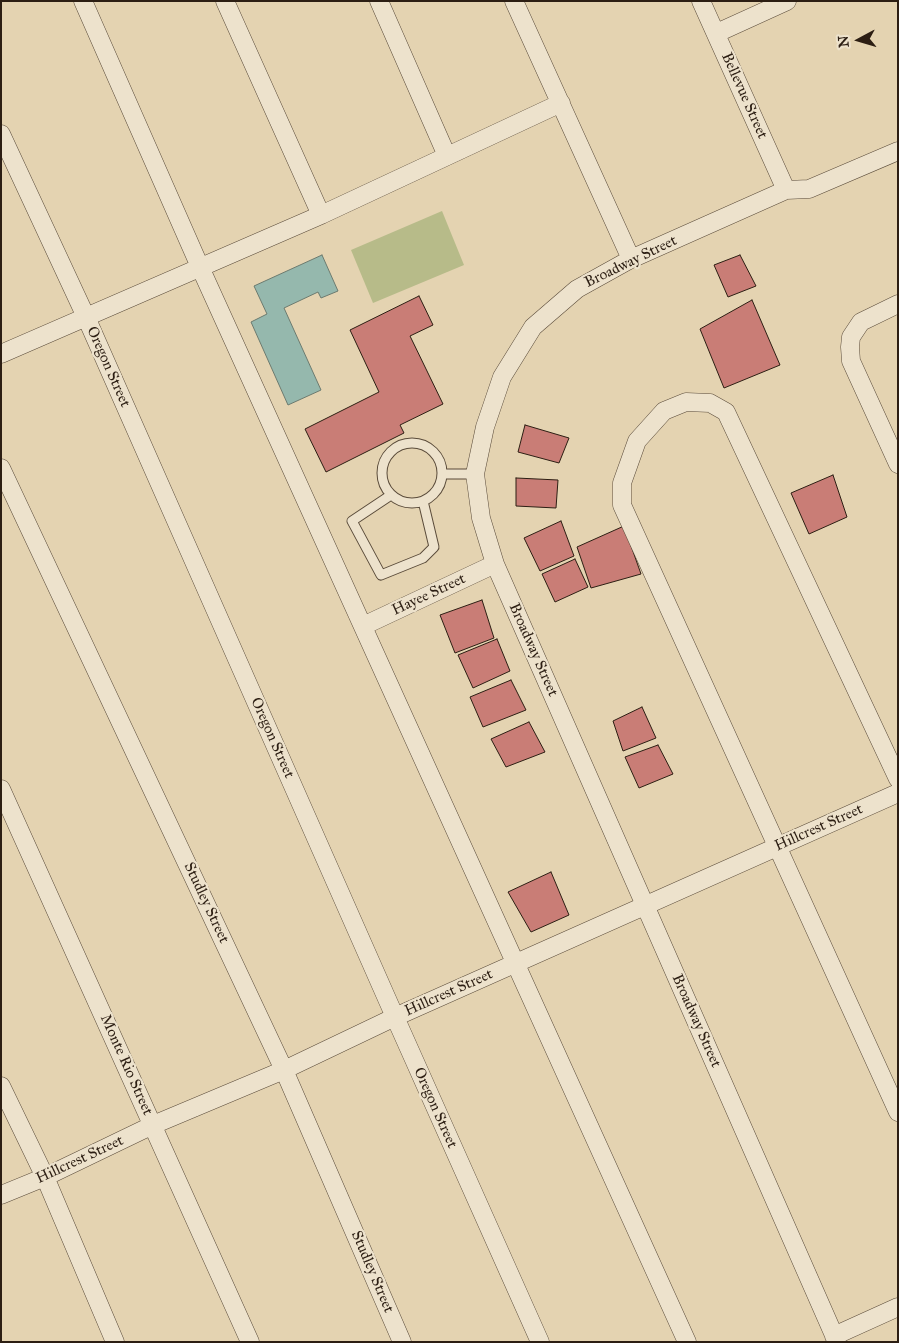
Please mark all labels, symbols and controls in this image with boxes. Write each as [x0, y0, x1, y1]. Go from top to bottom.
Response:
north arrow [834, 15, 884, 65]
text: N [835, 35, 853, 48]
street label: Bellevue Street [717, 50, 771, 142]
street label: Broadway Street [582, 232, 680, 292]
street label: Oregon Street [82, 324, 134, 410]
street label: Hayee Street [389, 570, 469, 620]
street label: Broadway Street [504, 601, 562, 699]
street label: Oregon Street [246, 695, 298, 781]
street label: Hillcrest Street [772, 801, 866, 855]
street label: Studley Street [179, 860, 233, 946]
street label: Hillcrest Street [402, 966, 496, 1020]
street label: Broadway Street [667, 972, 725, 1070]
street label: Monte Rio Street [96, 1012, 156, 1118]
street label: Oregon Street [409, 1065, 461, 1151]
street label: Hillcrest Street [33, 1132, 127, 1188]
street label: Studley Street [347, 1228, 397, 1316]

